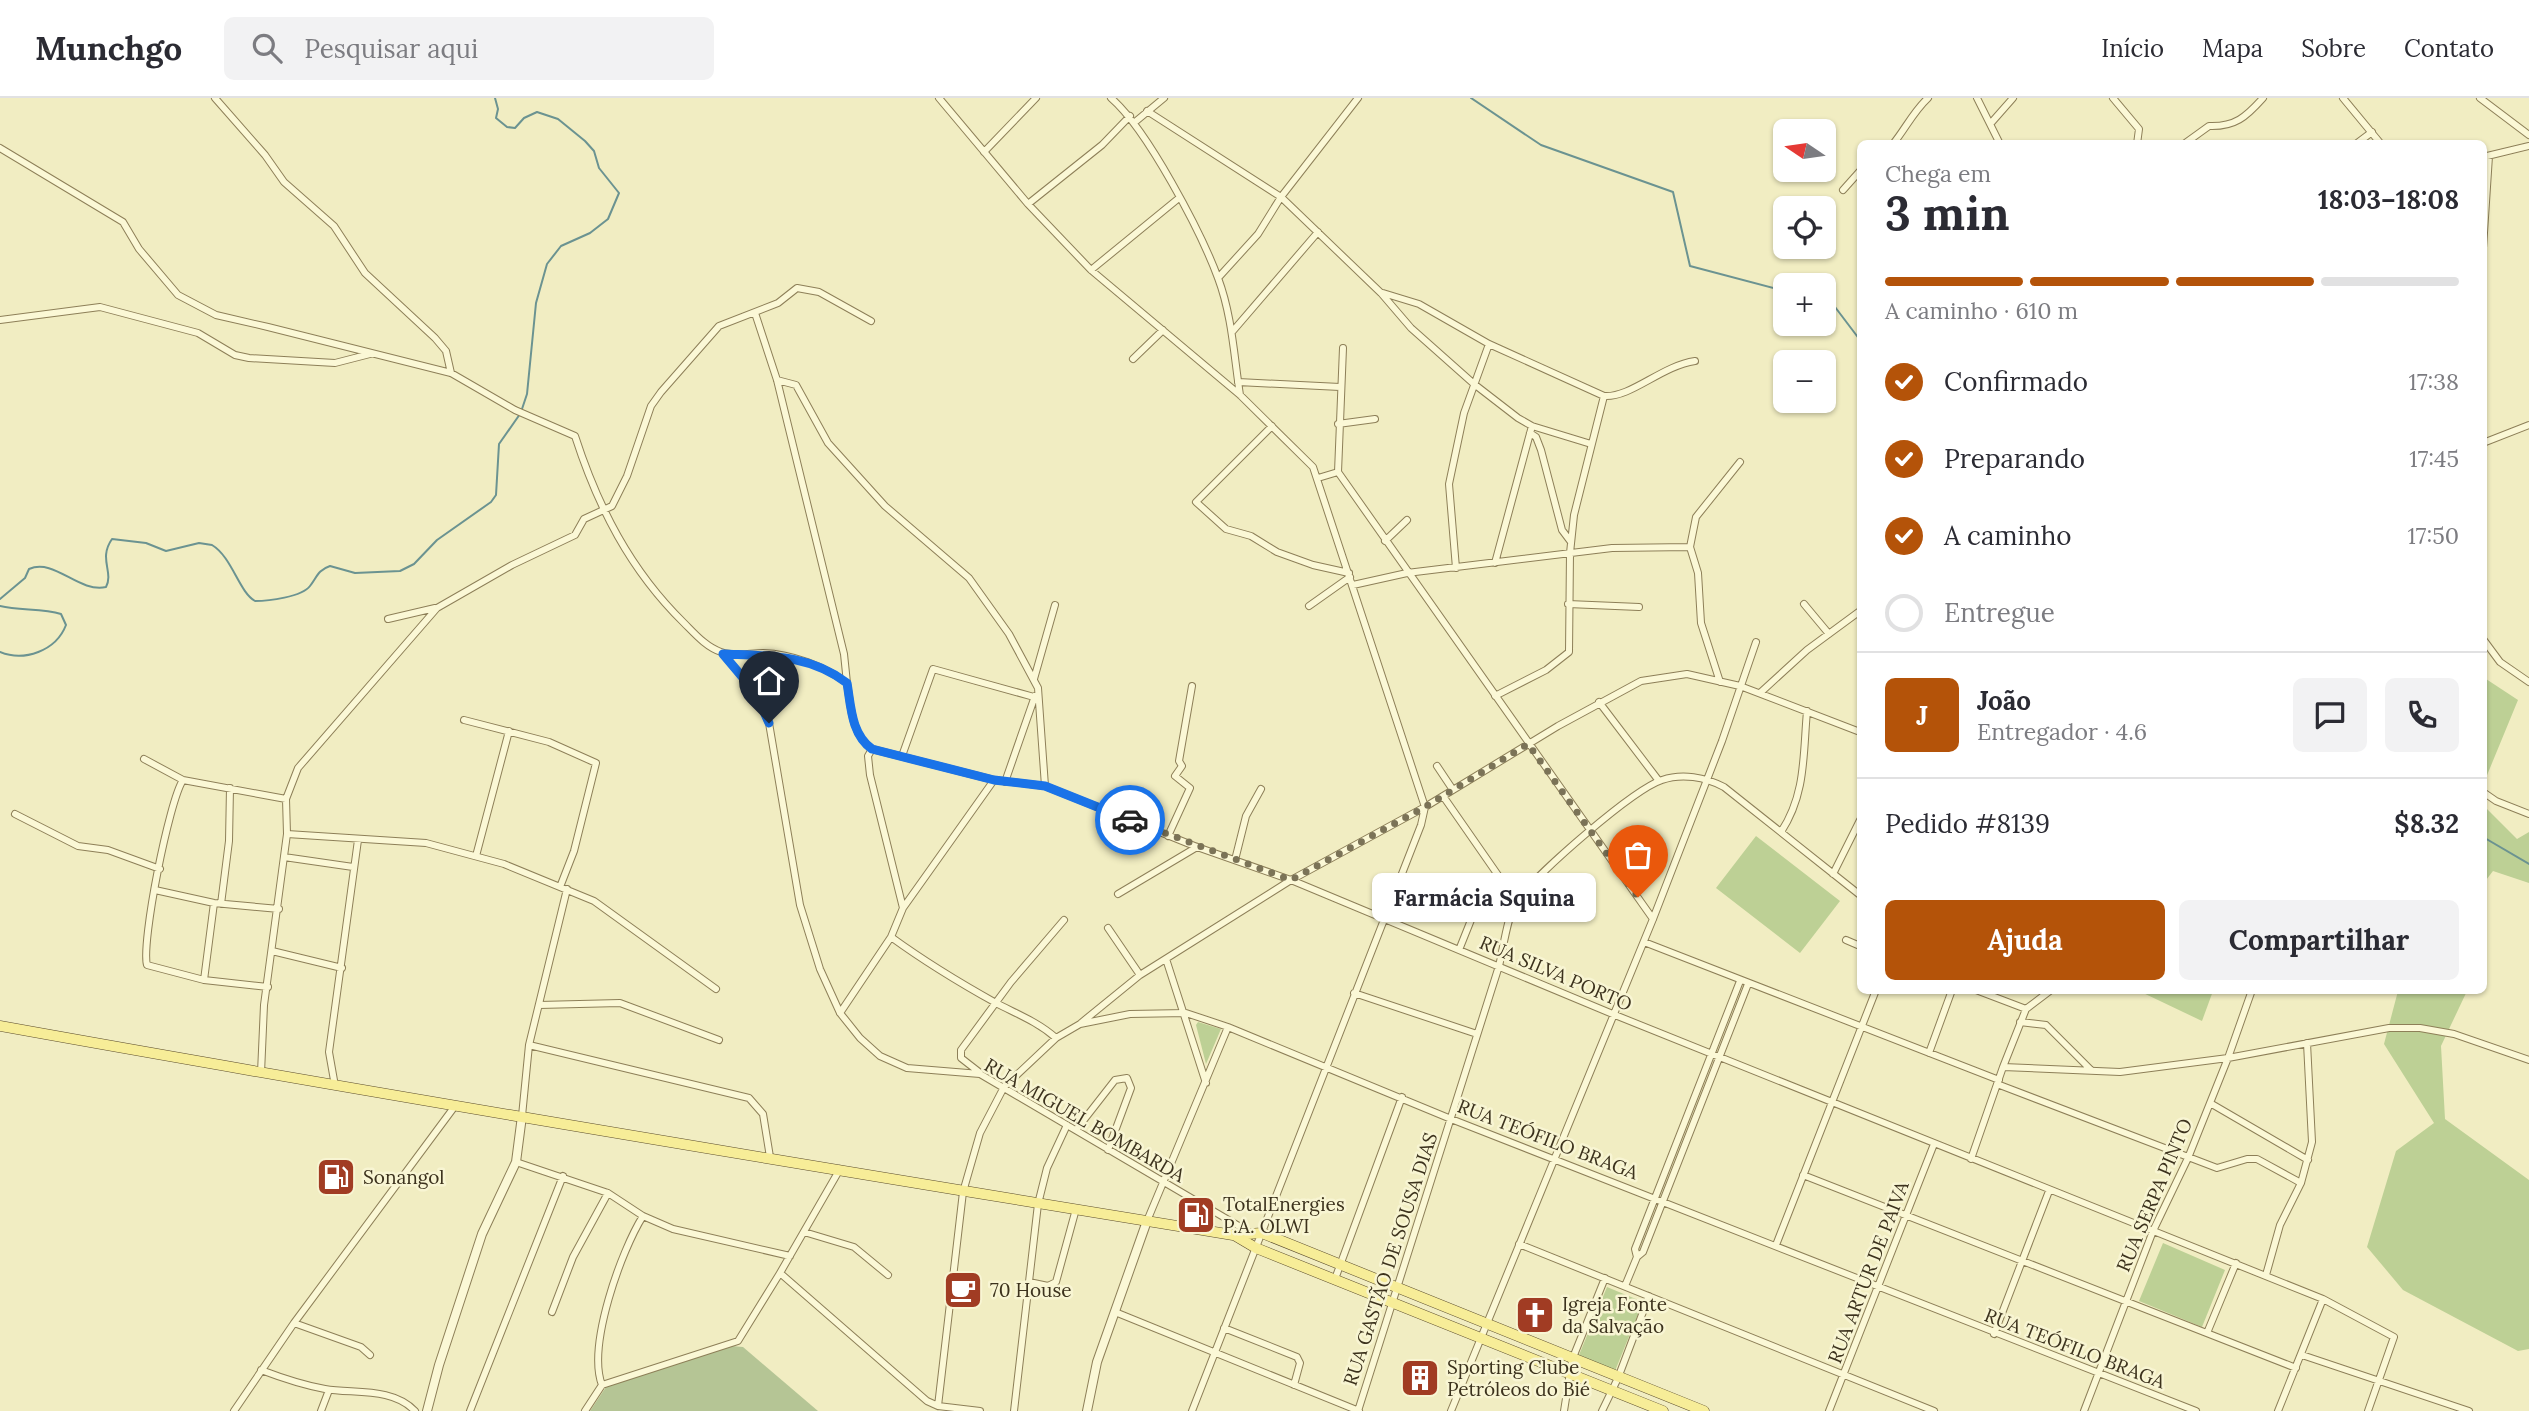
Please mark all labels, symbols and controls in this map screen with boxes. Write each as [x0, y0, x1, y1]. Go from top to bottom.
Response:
search box [224, 17, 714, 80]
text: Munchgo [35, 27, 182, 69]
icon: search [248, 29, 286, 67]
text: Pesquisar aqui [304, 32, 478, 65]
text: Início [2101, 33, 2164, 64]
text: Mapa [2202, 33, 2263, 64]
text: Sobre [2301, 33, 2366, 64]
text: Contato [2404, 33, 2494, 64]
north arrow [1773, 119, 1836, 182]
map controls [1773, 119, 1836, 413]
text: Chega em [1885, 159, 1991, 188]
text: 18:03–18:08 [2318, 183, 2459, 216]
text: 3 min [1885, 184, 2010, 243]
button: locate [1773, 196, 1836, 259]
button: + [1773, 273, 1836, 336]
text: A caminho · 610 m [1885, 296, 2078, 325]
button: − [1773, 350, 1836, 413]
icon: check [1885, 363, 1923, 401]
text: Confirmado [1944, 365, 2088, 398]
text: 17:38 [2409, 367, 2459, 396]
icon: check [1885, 440, 1923, 478]
text: Preparando [1944, 442, 2085, 475]
text: 17:45 [2409, 444, 2459, 473]
icon: check [1885, 517, 1923, 555]
text: A caminho [1944, 519, 2071, 552]
text: 17:50 [2407, 521, 2459, 550]
text: Entregue [1944, 596, 2055, 629]
pin [739, 651, 799, 723]
icon: home [750, 662, 788, 700]
button: chat [2293, 678, 2367, 752]
button: phone [2385, 678, 2459, 752]
text: João [1977, 684, 2031, 717]
text: J [1916, 699, 1928, 732]
text: Entregador · 4.6 [1977, 717, 2147, 746]
courier [1095, 785, 1165, 855]
icon: car [1111, 801, 1149, 839]
text: Pedido #8139 [1885, 807, 2050, 840]
text: $8.32 [2394, 807, 2459, 840]
pin [1608, 825, 1668, 897]
icon: bag [1619, 836, 1657, 874]
callout: Farmácia Squina [1372, 872, 1596, 922]
text: Farmácia Squina [1393, 883, 1575, 912]
button: Ajuda [1885, 900, 2165, 980]
button: Compartilhar [2179, 900, 2459, 980]
street label: RUA SILVA PORTO [1476, 930, 1636, 1016]
street label: RUA MIGUEL BOMBARDA [980, 1053, 1191, 1188]
street label: RUA TEÓFILO BRAGA [1454, 1093, 1643, 1185]
street label: RUA SERPA PINTO [2111, 1115, 2197, 1275]
street label: RUA GASTÃO DE SOUSA DIAS [1338, 1129, 1442, 1389]
fuel station icon: Sonangol [315, 1156, 357, 1198]
place label: Sonangol [363, 1165, 444, 1189]
street label: RUA ARTUR DE PAIVA [1822, 1177, 1914, 1366]
place label: TotalEnergies P.A. OLWI [1223, 1192, 1345, 1238]
fuel station icon: TotalEnergies P.A. OLWI [1175, 1194, 1217, 1236]
cafe icon: 70 House [942, 1269, 984, 1311]
place label: 70 House [990, 1278, 1072, 1302]
place label: Igreja Fonte da Salvação [1562, 1292, 1667, 1338]
church icon: Igreja Fonte da Salvação [1514, 1294, 1556, 1336]
street label: RUA TEÓFILO BRAGA [1981, 1302, 2170, 1394]
place label: Sporting Clube Petróleos do Bié [1447, 1355, 1590, 1401]
building icon: Sporting Clube Petróleos do Bié [1399, 1357, 1441, 1399]

